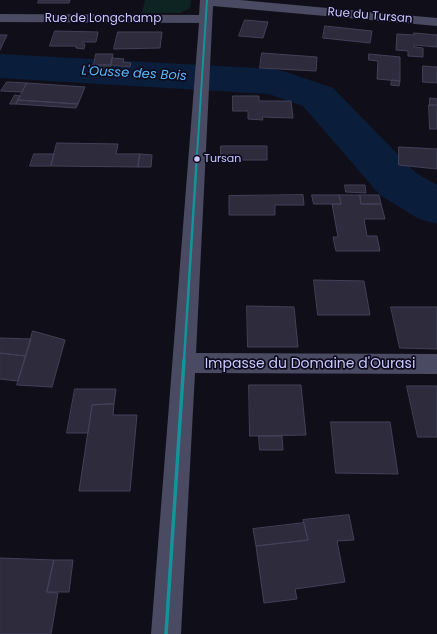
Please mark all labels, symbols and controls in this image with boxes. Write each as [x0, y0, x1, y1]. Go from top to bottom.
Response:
street label: Rue du Tursan [327, 5, 413, 27]
street label: Rue de Longchamp [45, 12, 161, 26]
water label: L'Ousse des Bois [81, 63, 187, 85]
place label: Tursan [204, 152, 241, 166]
marker: Tursan [192, 154, 202, 164]
street label: Impasse du Domaine d'Ourasi [205, 356, 415, 372]

